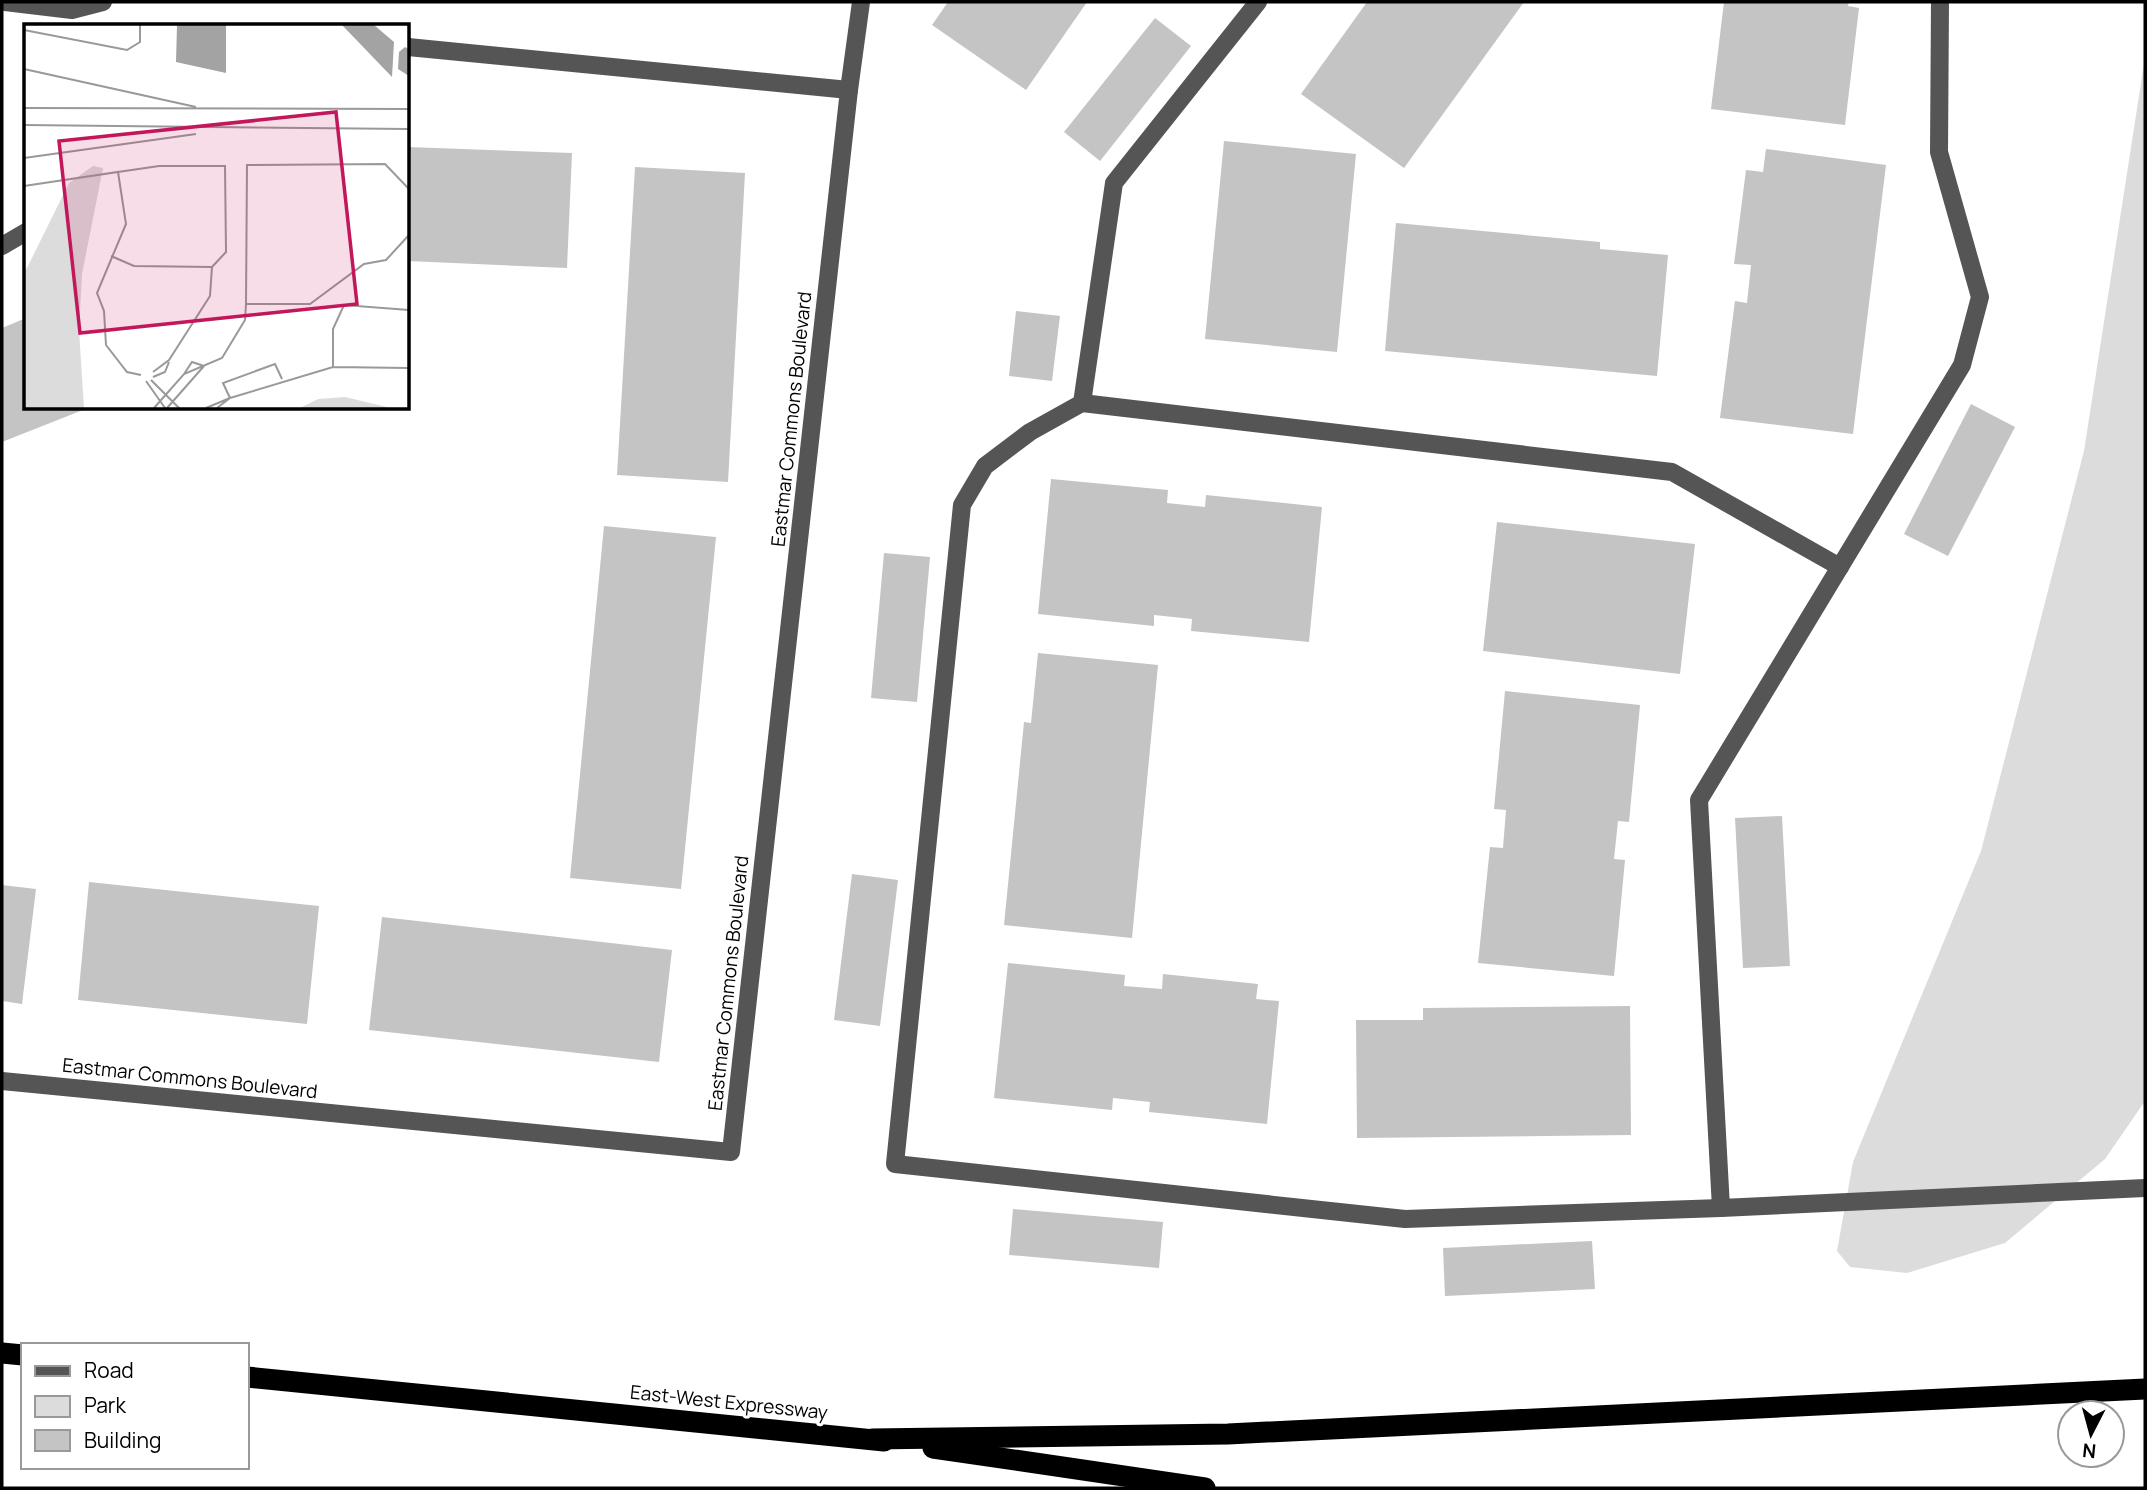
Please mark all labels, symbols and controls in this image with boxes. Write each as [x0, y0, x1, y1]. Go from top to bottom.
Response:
inset map [24, 24, 410, 410]
street label: Eastmar Commons Boulevard [765, 290, 817, 548]
street label: Eastmar Commons Boulevard [702, 854, 754, 1112]
street label: Eastmar Commons Boulevard [61, 1052, 319, 1104]
legend [21, 1343, 248, 1469]
text: Road [84, 1356, 134, 1384]
street label: East-West Expressway [629, 1379, 829, 1425]
text: Park [84, 1391, 126, 1419]
north arrow [2056, 1399, 2126, 1469]
text: Building [84, 1426, 161, 1454]
text: N [2081, 1437, 2097, 1465]

